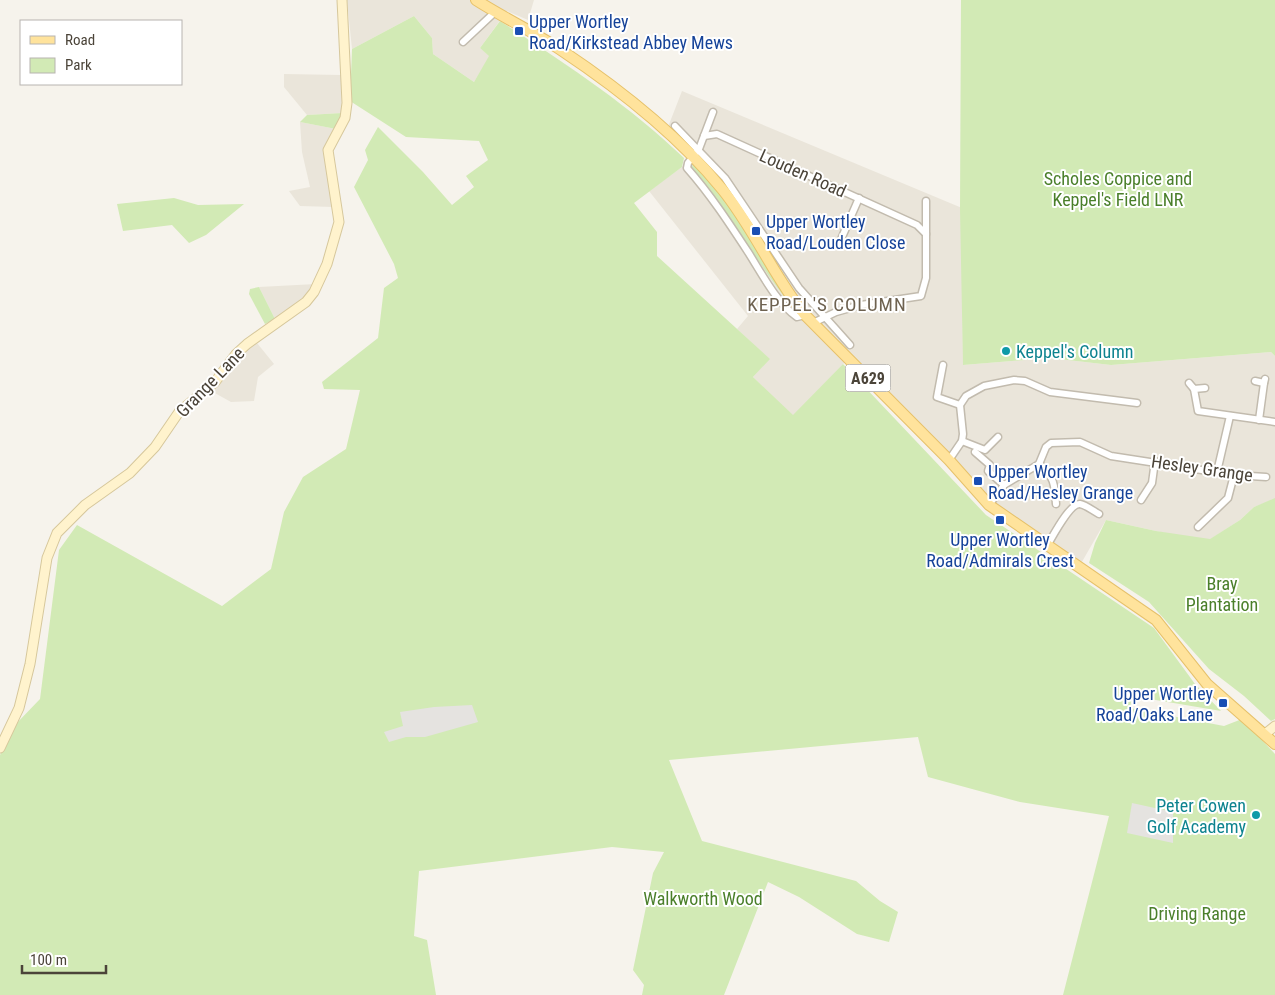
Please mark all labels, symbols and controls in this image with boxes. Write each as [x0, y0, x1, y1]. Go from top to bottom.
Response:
place label: Upper Wortley Road/Kirkstead Abbey Mews [529, 11, 733, 53]
legend [20, 20, 182, 85]
marker: Upper Wortley Road/Kirkstead Abbey Mews [513, 25, 525, 37]
text: Road [65, 31, 95, 49]
text: Park [65, 56, 92, 74]
street label: Louden Road [756, 145, 850, 201]
park label: Scholes Coppice and Keppel's Field LNR [1044, 168, 1192, 210]
place label: Upper Wortley Road/Louden Close [766, 211, 905, 253]
marker: Upper Wortley Road/Louden Close [750, 225, 762, 237]
district label: KEPPEL'S COLUMN [747, 293, 907, 316]
place label: Keppel's Column [1016, 341, 1133, 362]
street label: Grange Lane [172, 343, 248, 421]
marker: Keppel's Column [1000, 345, 1012, 357]
road number: A629 [846, 364, 890, 392]
street label: Hesley Grange [1150, 450, 1254, 486]
place label: Upper Wortley Road/Hesley Grange [988, 461, 1133, 503]
marker: Upper Wortley Road/Hesley Grange [972, 475, 984, 487]
marker: Upper Wortley Road/Admirals Crest [994, 514, 1006, 526]
place label: Upper Wortley Road/Admirals Crest [926, 529, 1074, 571]
park label: Bray Plantation [1186, 573, 1258, 615]
place label: Upper Wortley Road/Oaks Lane [1096, 683, 1213, 725]
marker: Upper Wortley Road/Oaks Lane [1217, 697, 1229, 709]
place label: Peter Cowen Golf Academy [1147, 795, 1246, 837]
marker: Peter Cowen Golf Academy [1250, 809, 1262, 821]
park label: Walkworth Wood [643, 888, 763, 909]
park label: Driving Range [1148, 903, 1246, 924]
scale bar [22, 942, 106, 974]
text: 100 m [30, 951, 67, 969]

